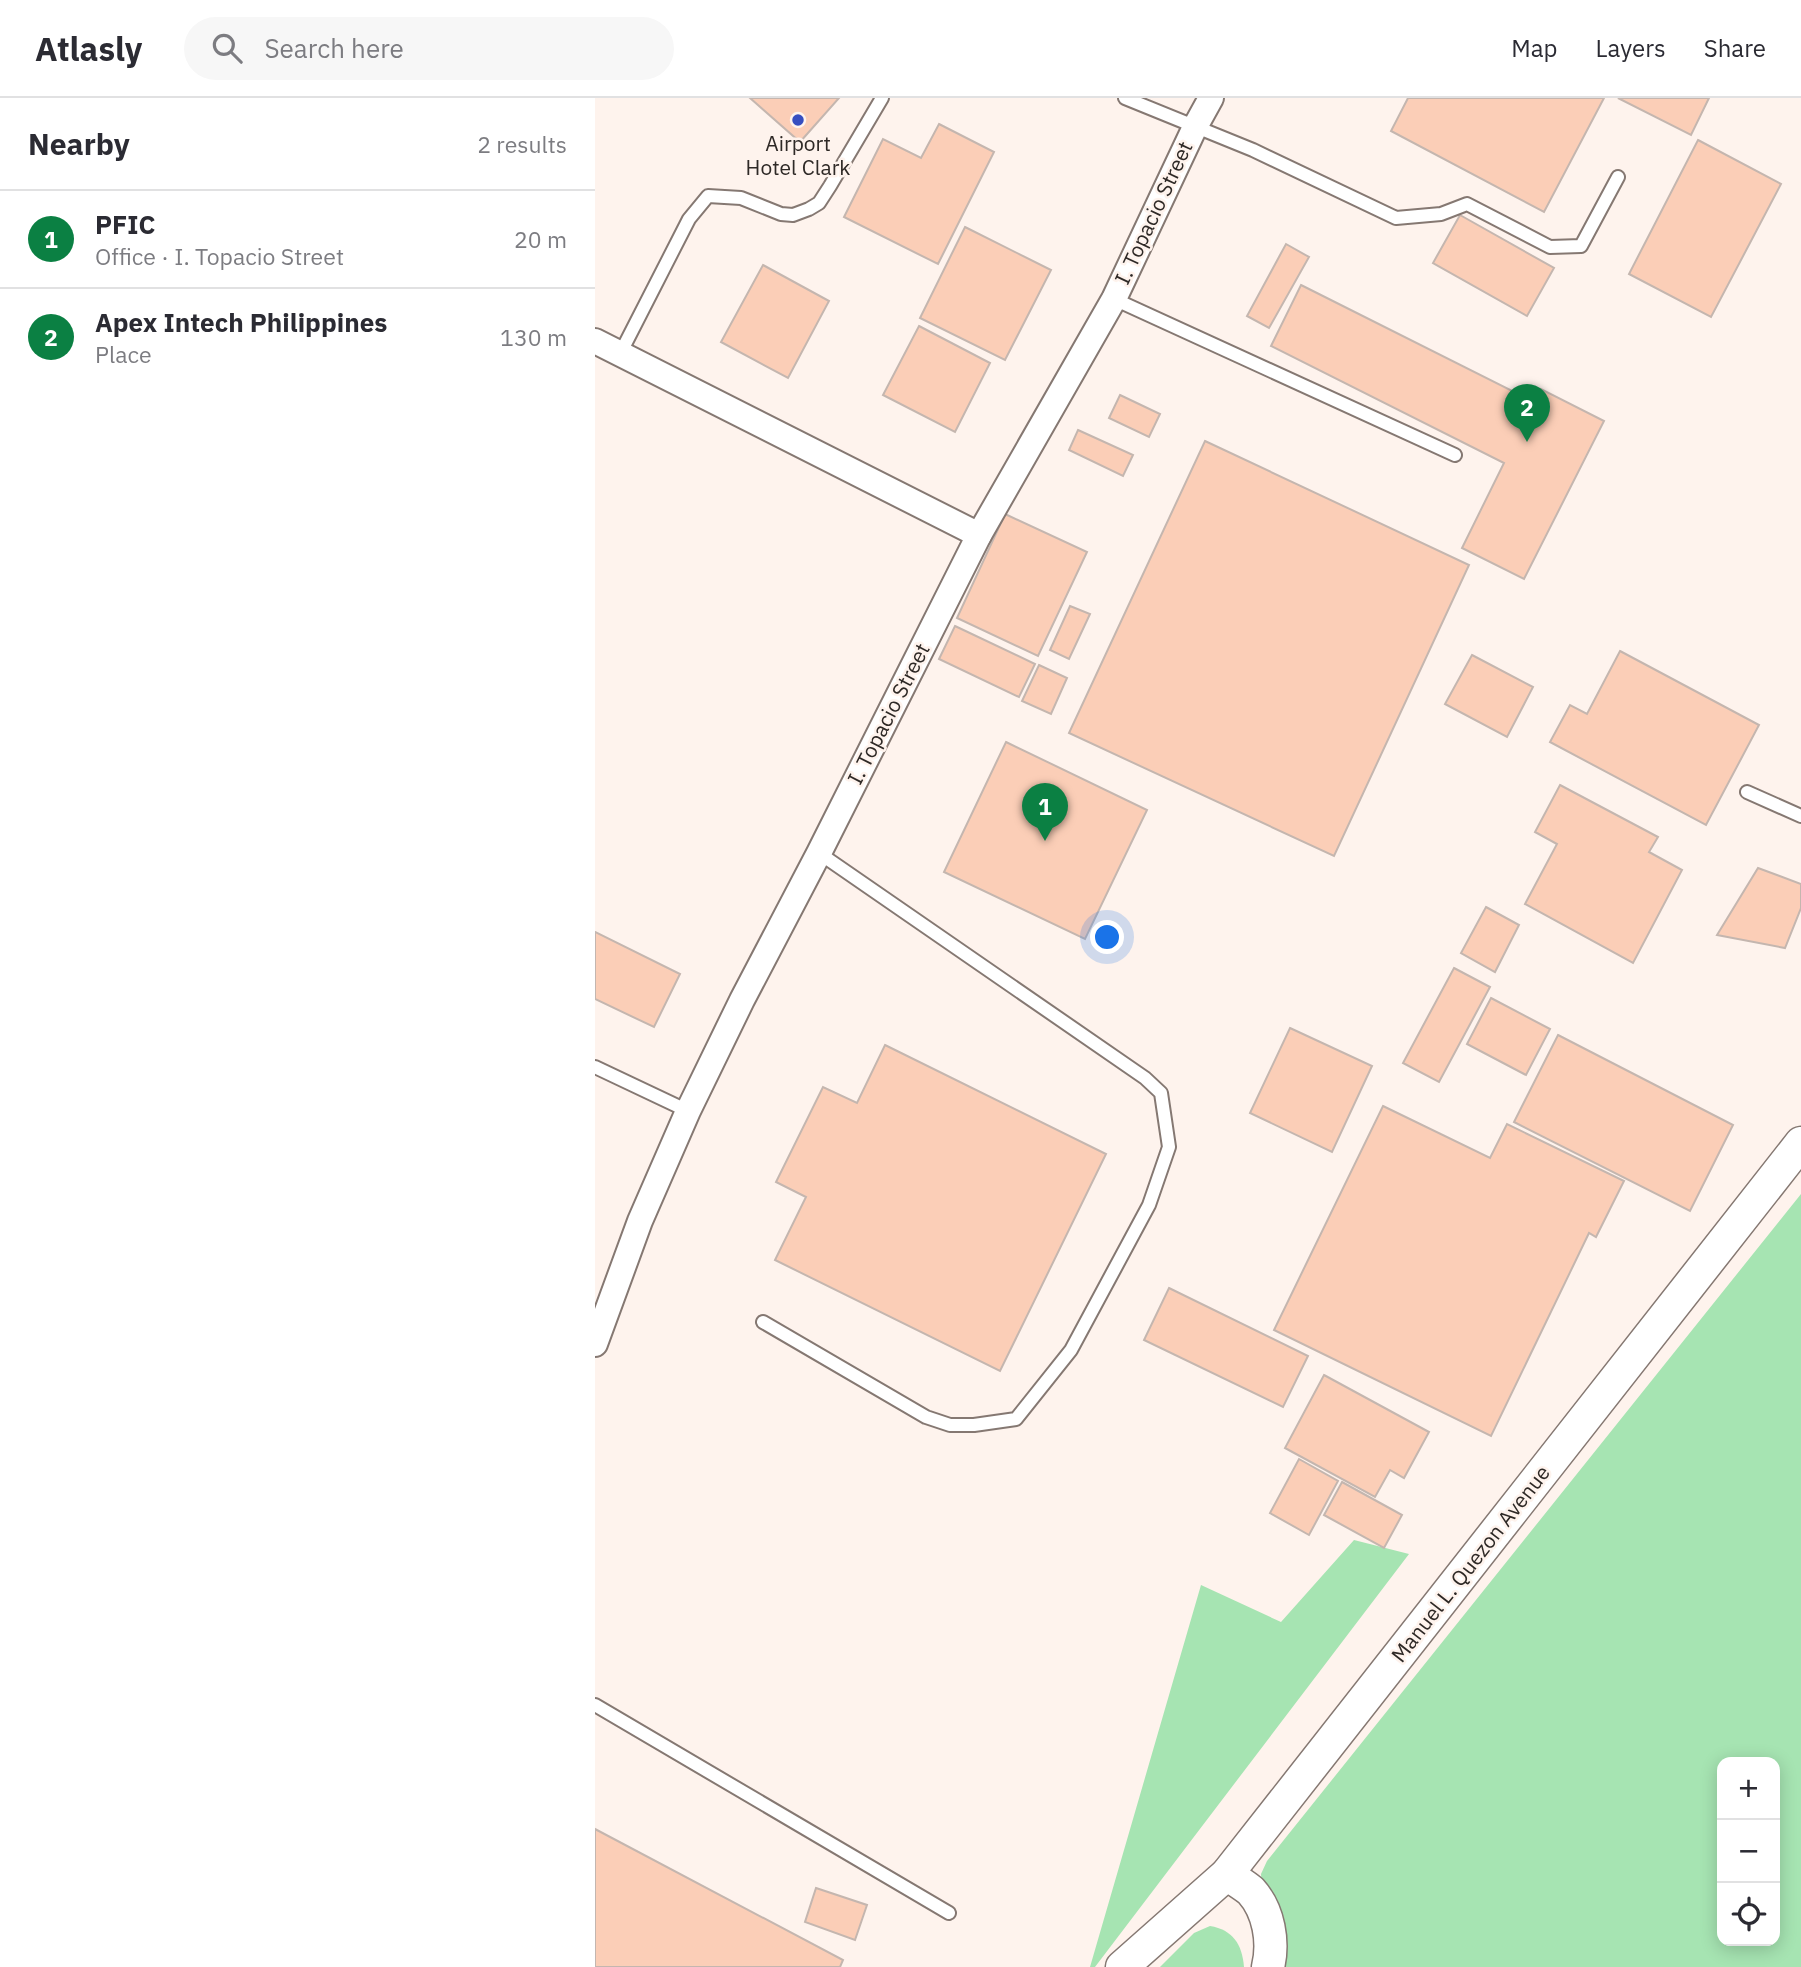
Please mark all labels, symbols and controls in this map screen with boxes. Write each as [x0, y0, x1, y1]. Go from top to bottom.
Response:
search box [184, 17, 674, 80]
text: Atlasly [35, 27, 142, 70]
icon: search [208, 29, 246, 67]
text: Search here [264, 31, 404, 65]
text: Map [1511, 32, 1558, 64]
text: Layers [1596, 32, 1666, 64]
text: Share [1704, 32, 1766, 64]
marker: Airport Hotel Clark [790, 112, 806, 128]
text: Nearby [28, 124, 130, 163]
text: 2 results [477, 129, 567, 159]
place label: Airport Hotel Clark [746, 129, 850, 181]
street label: I. Topacio Street [1108, 136, 1199, 289]
text: PFIC [95, 207, 155, 241]
text: 1 [44, 224, 58, 254]
text: 20 m [514, 224, 567, 254]
text: Office · I. Topacio Street [95, 241, 344, 271]
text: Apex Intech Philippines [95, 305, 387, 339]
text: 2 [44, 322, 58, 352]
text: 130 m [500, 322, 567, 352]
text: Place [95, 339, 152, 369]
pin: 2 [1504, 384, 1550, 442]
street label: I. Topacio Street [840, 638, 936, 789]
pin: 1 [1022, 783, 1068, 841]
your location [1090, 920, 1124, 954]
street label: Manuel L. Quezon Avenue [1385, 1459, 1556, 1668]
map controls [1717, 1757, 1780, 1946]
button: + [1717, 1757, 1780, 1820]
button: − [1717, 1820, 1780, 1883]
button: locate [1717, 1883, 1780, 1946]

